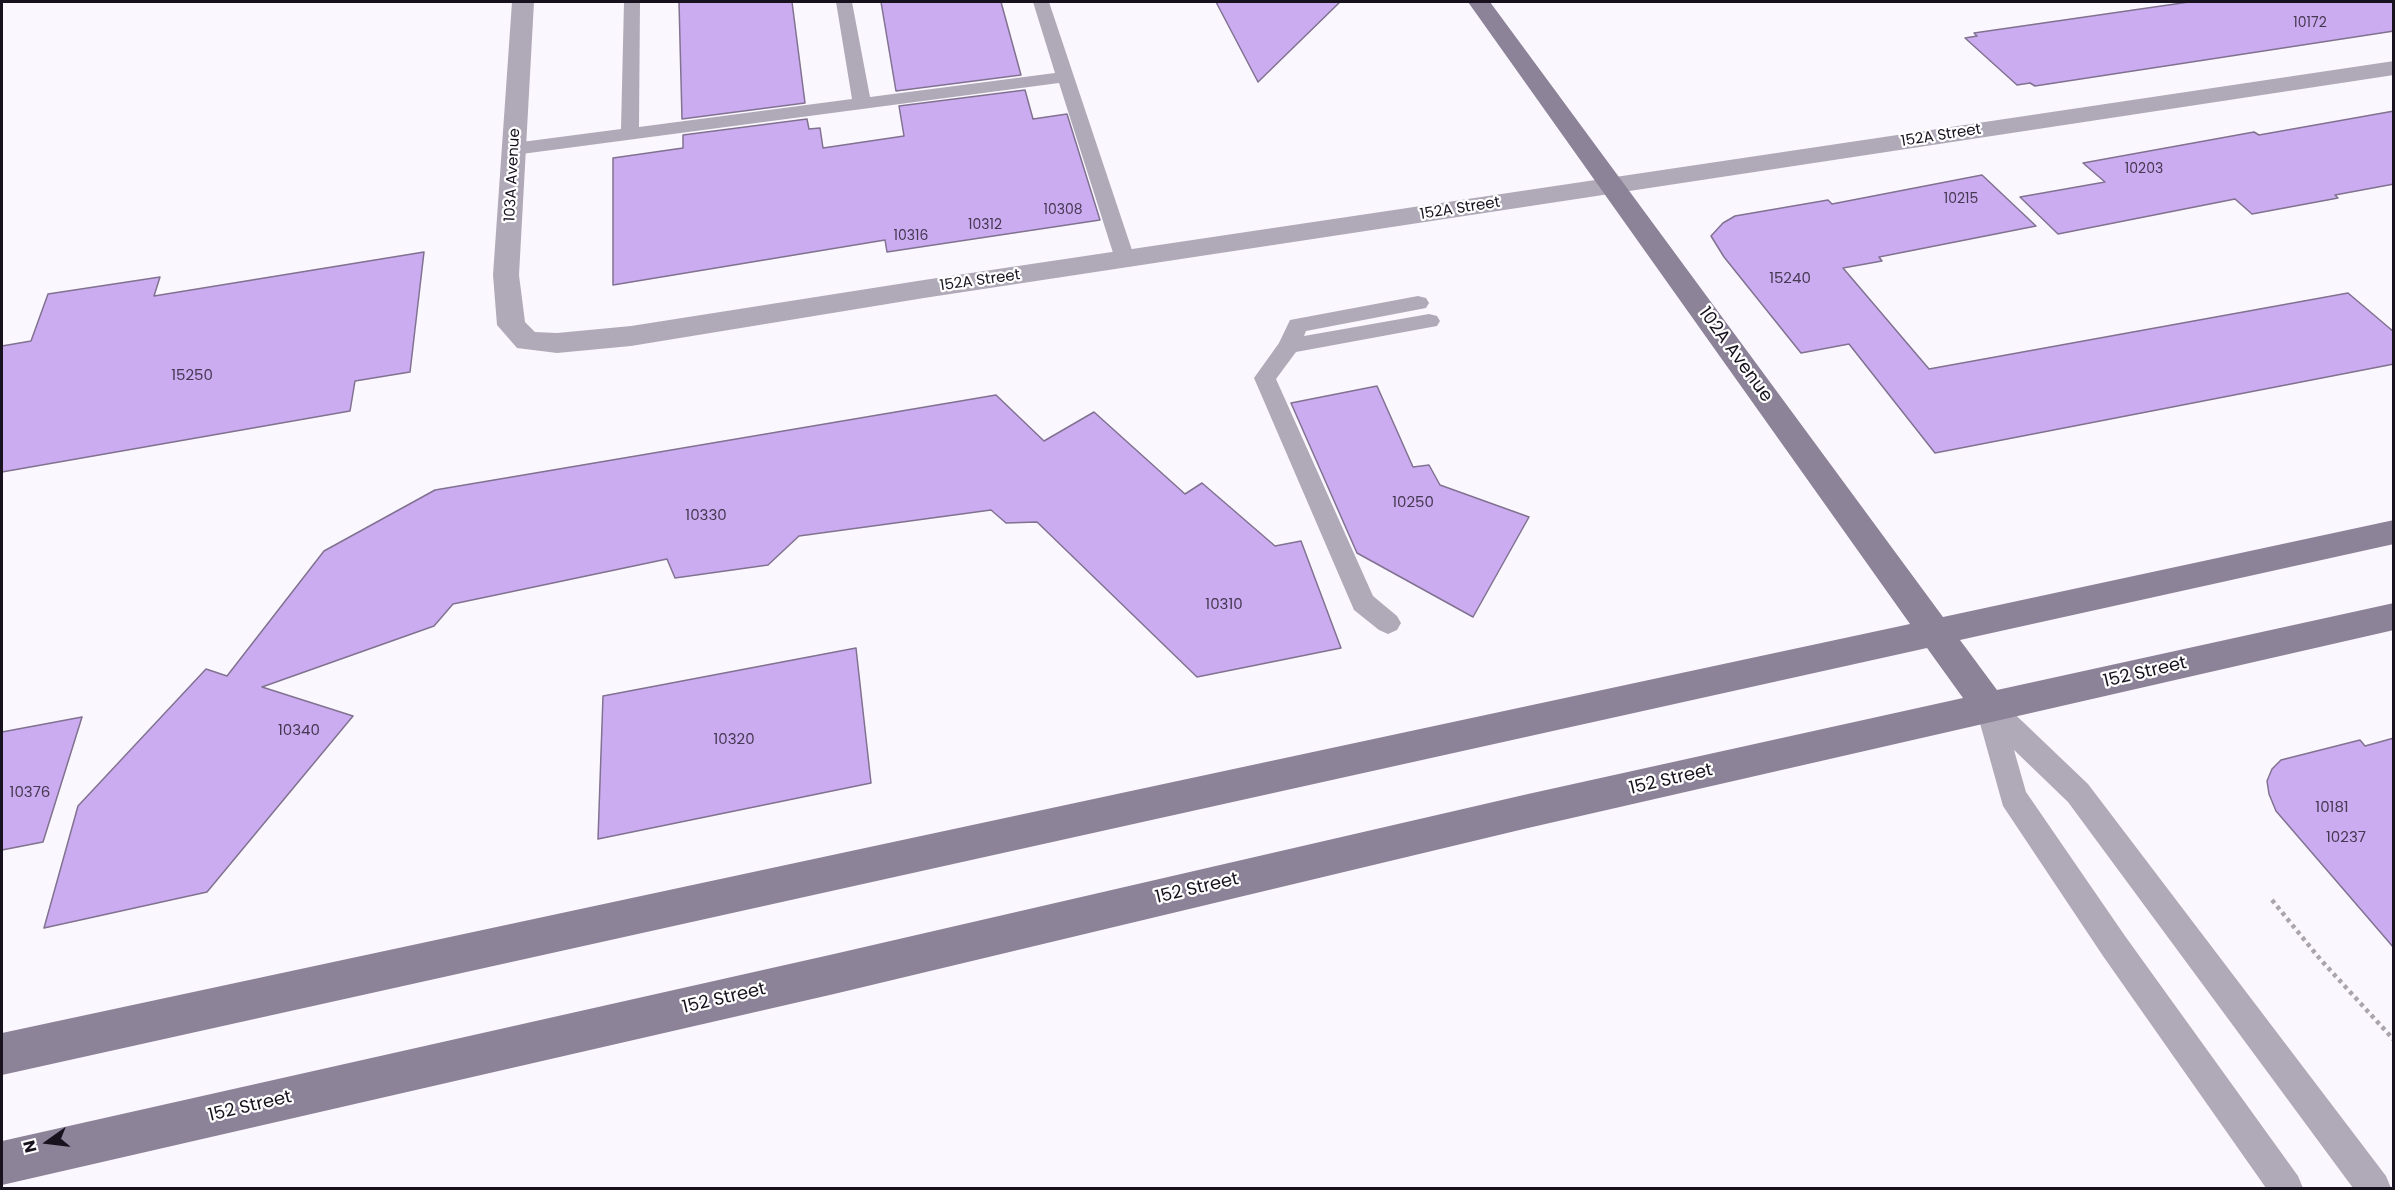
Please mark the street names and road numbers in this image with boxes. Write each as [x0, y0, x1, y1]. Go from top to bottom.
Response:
street label: 152A Street [1900, 121, 1982, 151]
street label: 103A Avenue [502, 128, 524, 222]
street label: 152A Street [1419, 194, 1501, 224]
street label: 152A Street [939, 266, 1021, 296]
street label: 102A Avenue [1693, 303, 1777, 407]
street label: 152 Street [2101, 653, 2189, 693]
street label: 152 Street [1627, 760, 1715, 800]
street label: 152 Street [1153, 869, 1241, 909]
street label: 152 Street [680, 979, 768, 1019]
street label: 152 Street [206, 1087, 294, 1127]

